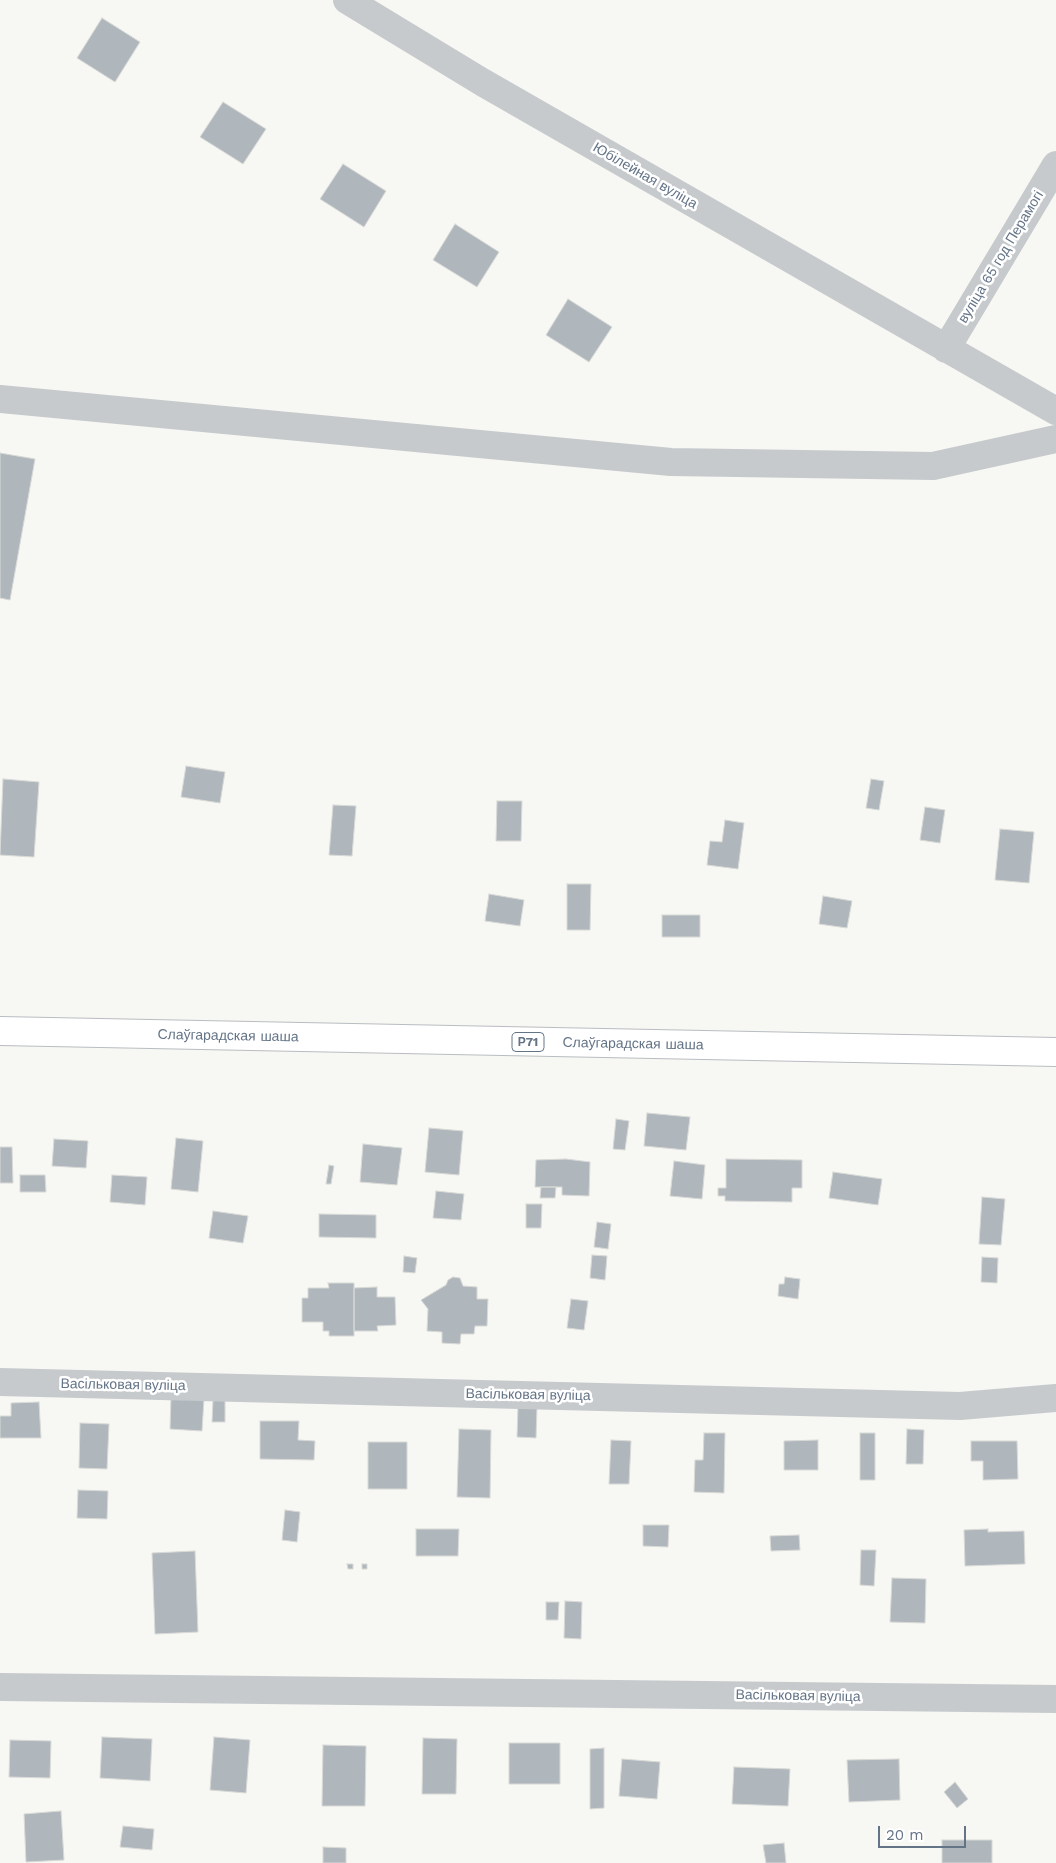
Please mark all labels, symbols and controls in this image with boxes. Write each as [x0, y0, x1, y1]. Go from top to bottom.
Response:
street label: Юбілейная вуліца [590, 139, 700, 213]
street label: вуліца 65 год Перамогі [955, 188, 1047, 326]
street label: Слаўгарадская шаша [157, 1026, 299, 1046]
road number: Р71 [512, 1032, 544, 1052]
street label: Слаўгарадская шаша [562, 1034, 704, 1054]
street label: Васільковая вуліца [60, 1376, 186, 1394]
street label: Васільковая вуліца [465, 1386, 591, 1404]
street label: Васільковая вуліца [735, 1687, 861, 1705]
scale bar [881, 1816, 968, 1848]
text: 20 m [886, 1826, 924, 1844]

